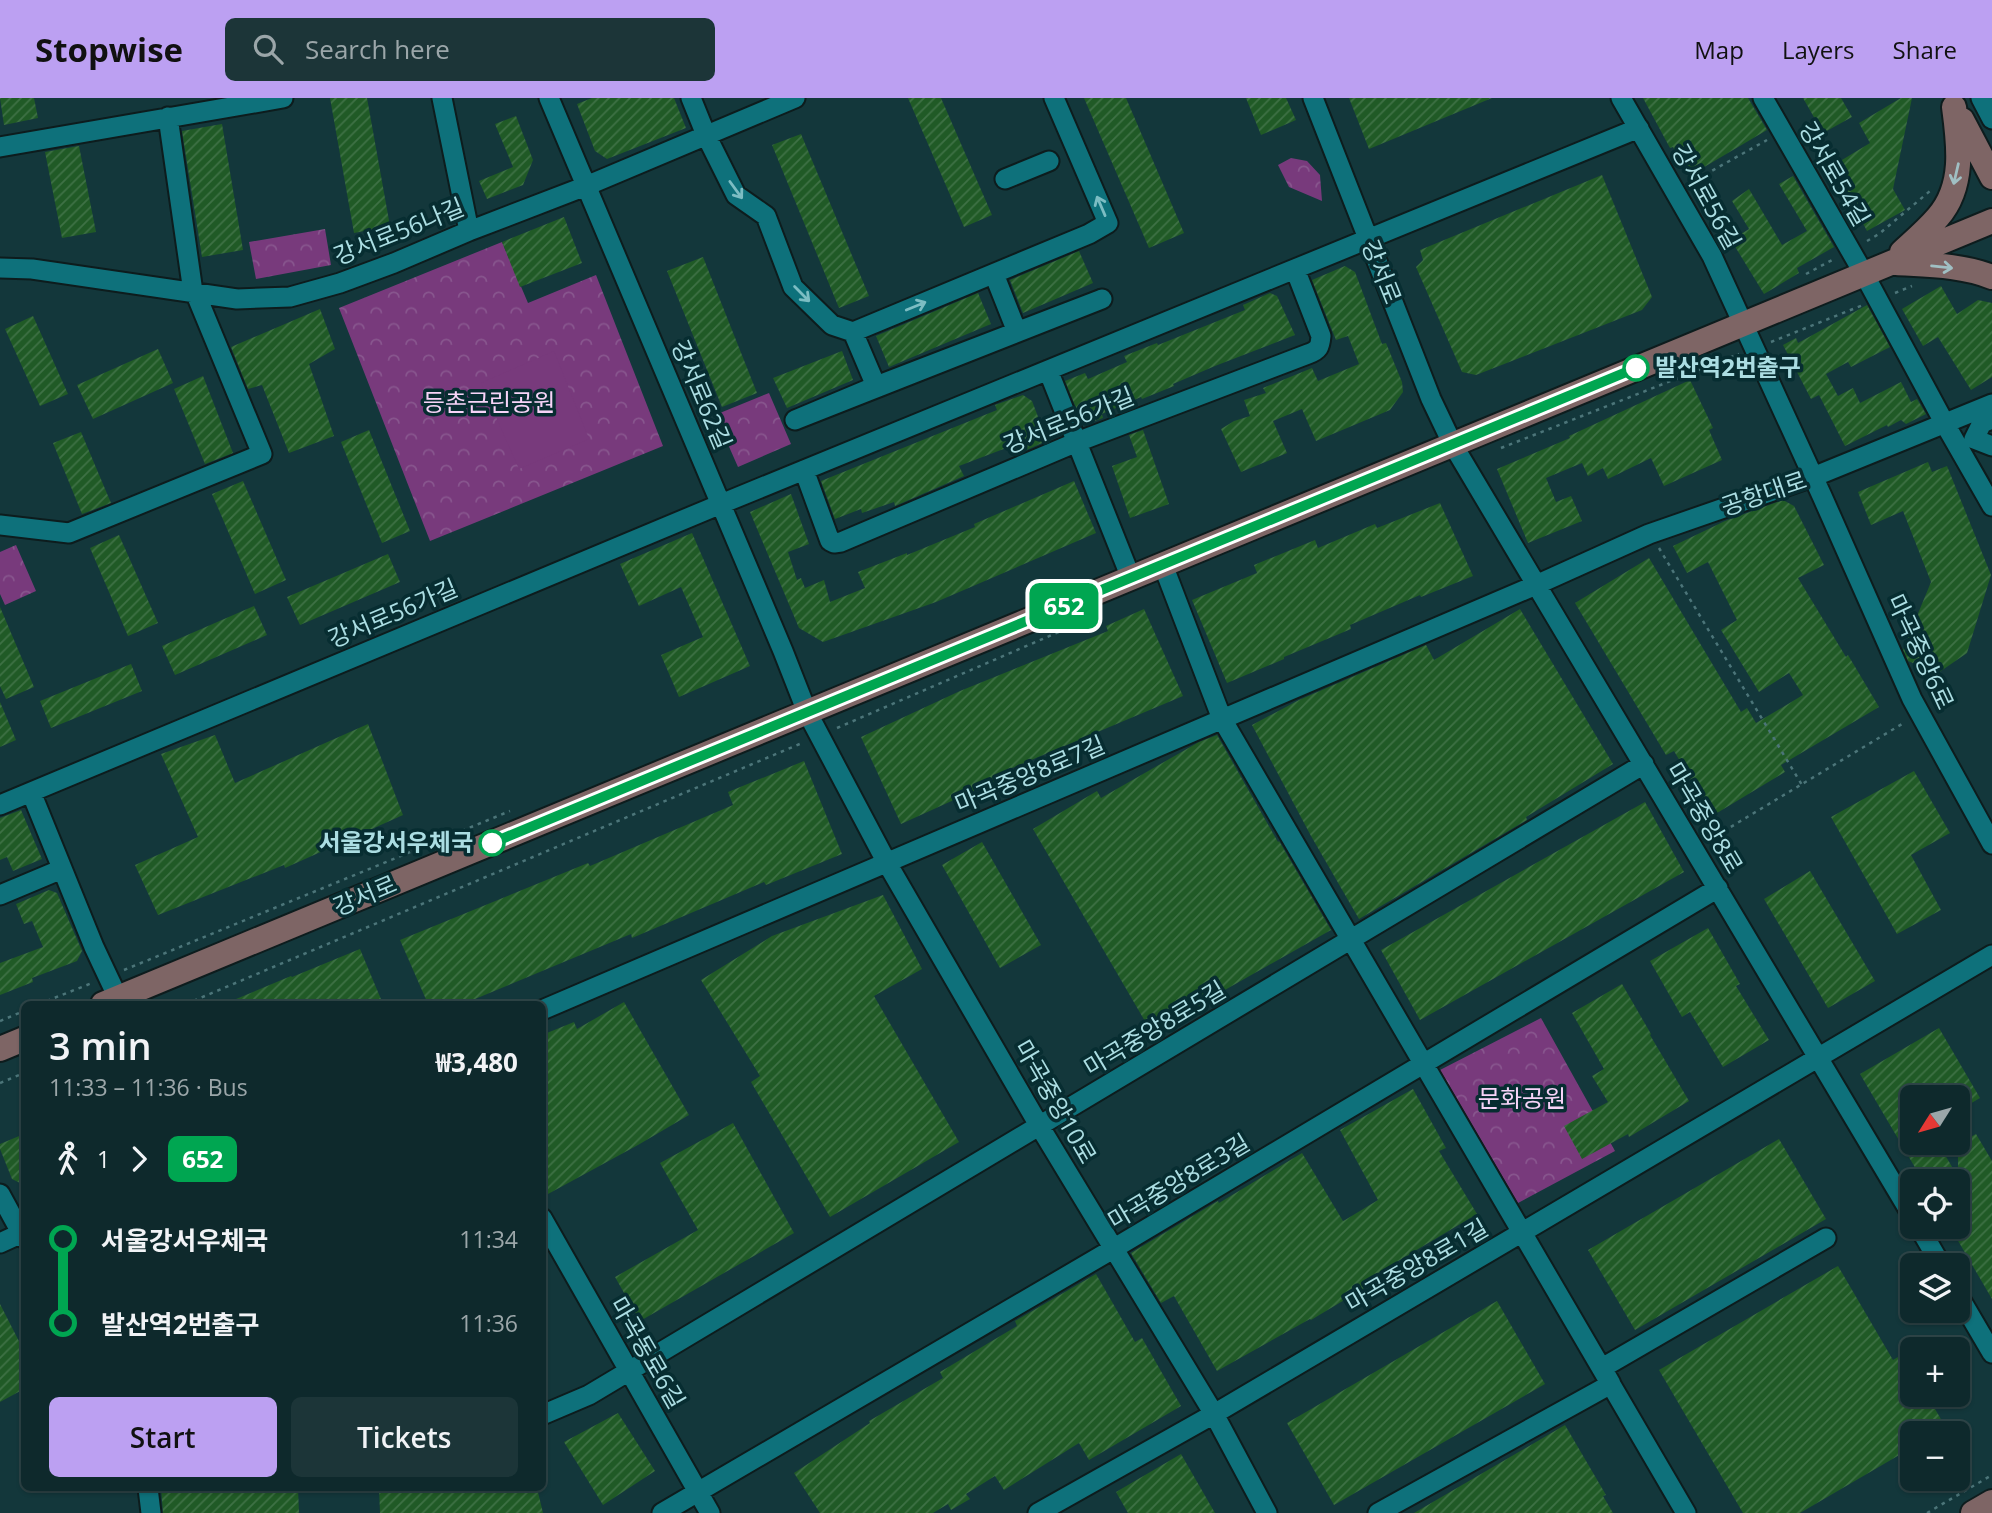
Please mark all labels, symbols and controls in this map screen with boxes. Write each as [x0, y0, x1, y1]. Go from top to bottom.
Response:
search box [225, 18, 715, 81]
text: Stopwise [35, 27, 183, 72]
icon: search [249, 30, 287, 68]
text: Search here [305, 31, 450, 67]
text: Map [1694, 33, 1744, 66]
text: Layers [1782, 33, 1855, 66]
text: Share [1893, 33, 1957, 66]
street label: 강서로54길 [1792, 115, 1879, 232]
street label: 강서로56길 [1665, 138, 1750, 255]
one-way arrow [1949, 162, 1962, 185]
one-way arrow [728, 181, 743, 200]
street label: 강서로56나길 [328, 189, 469, 272]
one-way arrow [1093, 196, 1106, 218]
street label: 강서로 [1355, 235, 1410, 308]
one-way arrow [1931, 261, 1953, 274]
one-way arrow [793, 286, 810, 303]
one-way arrow [904, 298, 926, 311]
street label: 강서로62길 [665, 335, 740, 454]
place label: 발산역2번출구 [1655, 350, 1801, 383]
marker: 발산역2번출구 [1623, 355, 1649, 381]
street label: 강서로56가길 [998, 378, 1139, 461]
park label: 등촌근린공원 [423, 385, 555, 418]
street label: 공항대로 [1716, 463, 1811, 523]
street label: 강서로56가길 [323, 570, 462, 655]
line badge: 652 [1024, 583, 1104, 629]
street label: 마곡중앙6로 [1880, 588, 1963, 715]
text: 652 [1043, 589, 1085, 622]
street label: 마곡중앙8로7길 [949, 727, 1109, 820]
street label: 마곡중앙8로 [1659, 756, 1751, 879]
place label: 서울강서우체국 [318, 825, 473, 858]
marker: 서울강서우체국 [479, 830, 505, 856]
street label: 강서로 [327, 866, 401, 923]
street label: 마곡중앙8로5길 [1077, 972, 1231, 1083]
text: 3 min [49, 1019, 152, 1071]
street label: 마곡중앙10로 [1008, 1033, 1105, 1169]
text: ₩3,480 [436, 1044, 518, 1080]
text: 11:33 – 11:36 · Bus [49, 1071, 248, 1103]
park label: 문화공원 [1478, 1081, 1566, 1114]
north arrow [1900, 1085, 1970, 1155]
map controls [1900, 1085, 1970, 1491]
street label: 마곡중앙8로3길 [1101, 1125, 1255, 1236]
icon: walk [49, 1140, 87, 1178]
icon: forward [120, 1140, 158, 1178]
text: 652 [182, 1142, 223, 1175]
text: 1 [97, 1143, 110, 1175]
button: locate [1900, 1169, 1970, 1239]
street label: 마곡중앙8로1길 [1339, 1210, 1494, 1319]
text: 서울강서우체국 [101, 1222, 268, 1258]
text: 11:34 [459, 1223, 518, 1255]
button: layers [1900, 1253, 1970, 1323]
street label: 마곡동로6길 [603, 1290, 694, 1414]
text: 발산역2번출구 [101, 1306, 259, 1342]
text: 11:36 [459, 1307, 518, 1339]
button: + [1900, 1337, 1970, 1407]
button: Start [49, 1397, 277, 1477]
button: Tickets [291, 1397, 518, 1477]
button: − [1900, 1421, 1970, 1491]

